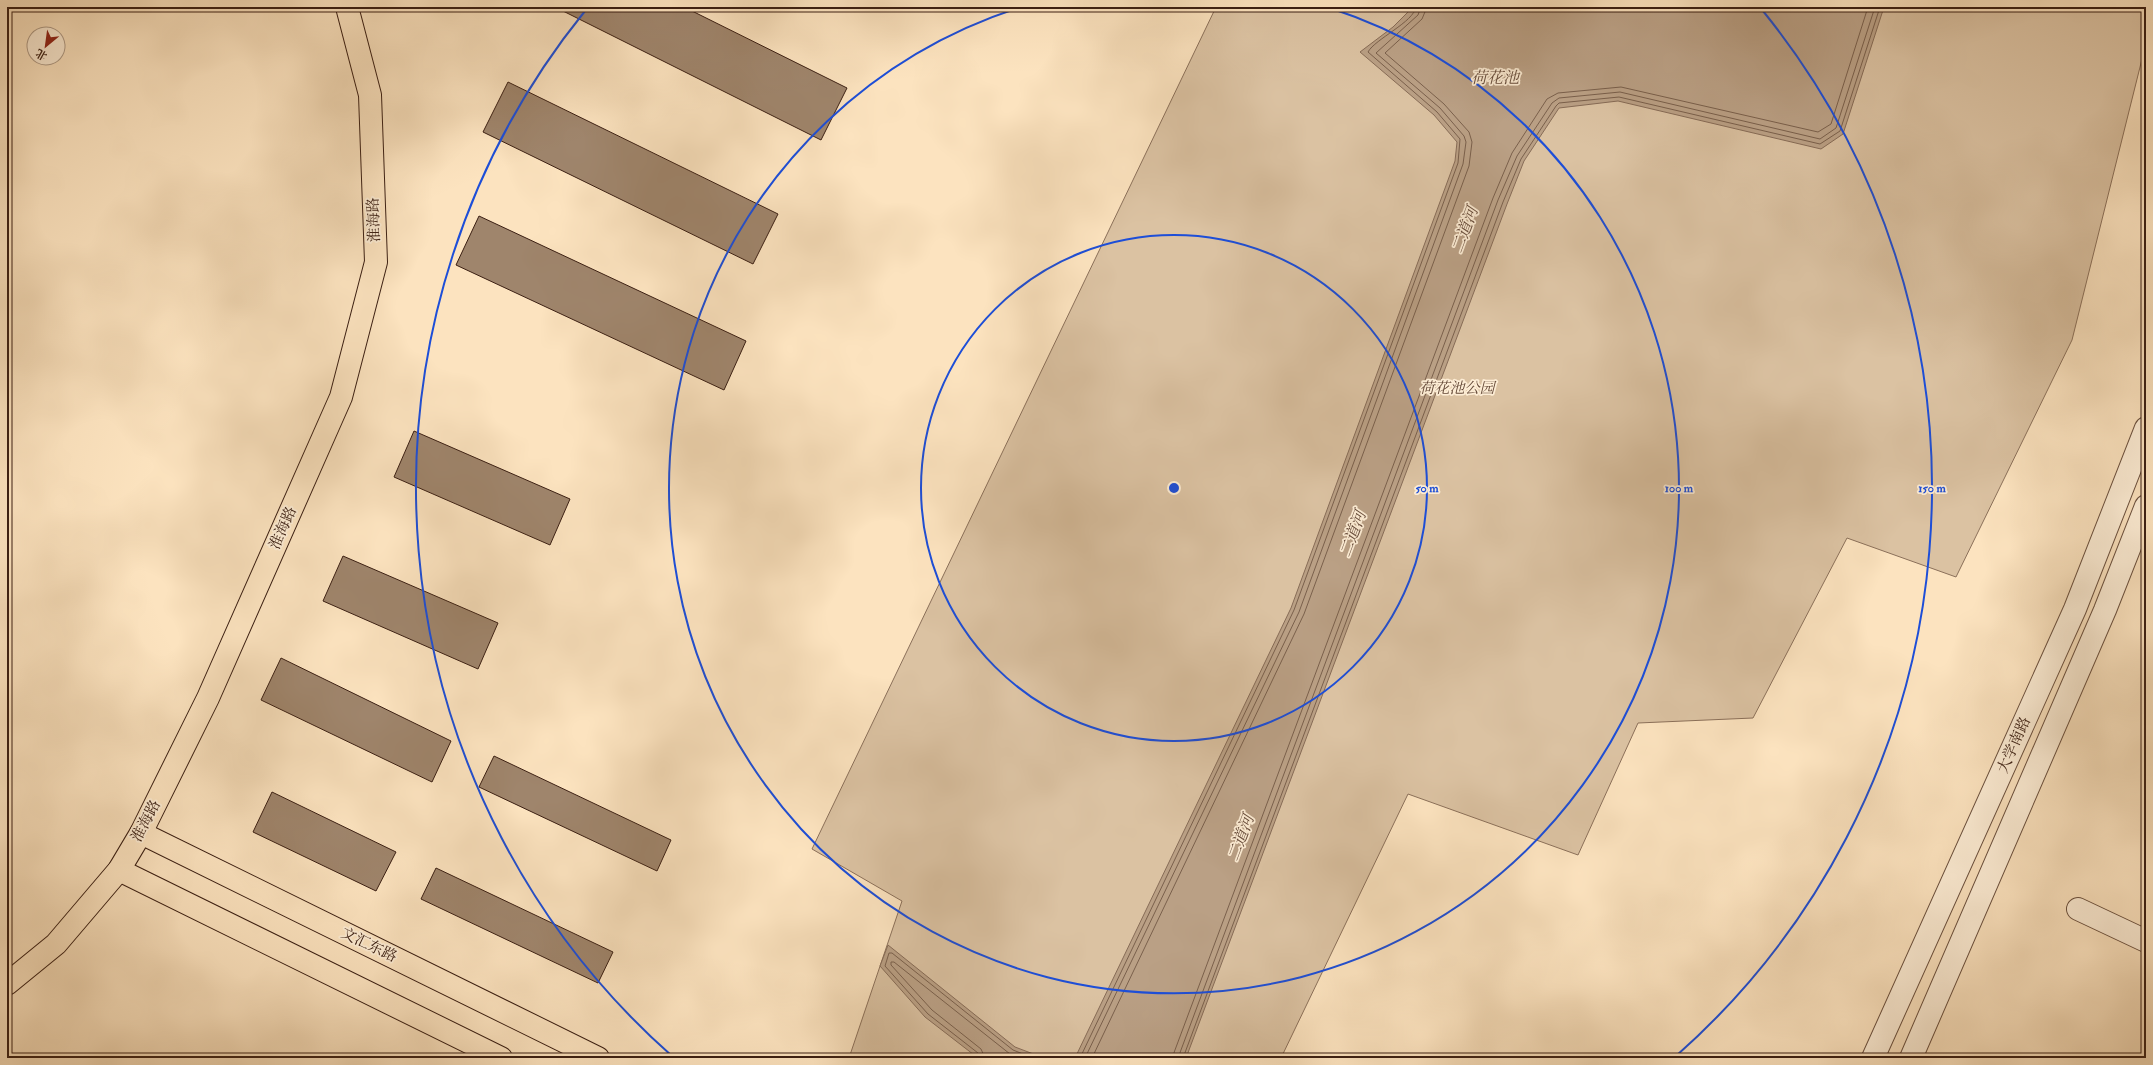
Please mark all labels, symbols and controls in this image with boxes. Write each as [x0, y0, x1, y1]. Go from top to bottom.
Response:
north arrow [26, 26, 66, 66]
text: 北 [33, 46, 49, 63]
water label: 荷花池 [1471, 68, 1521, 88]
street label: 淮海路 [364, 197, 384, 243]
water label: 二道河 [1447, 201, 1484, 256]
park label: 荷花池公园 [1419, 379, 1496, 398]
centre of rings [1167, 481, 1181, 495]
text: 50 m [1415, 481, 1439, 496]
text: 100 m [1665, 481, 1694, 496]
text: 150 m [1918, 481, 1946, 496]
street label: 淮海路 [265, 504, 301, 552]
water label: 二道河 [1335, 505, 1372, 560]
street label: 大学南路 [1993, 714, 2035, 776]
street label: 淮海路 [127, 797, 165, 845]
water label: 二道河 [1223, 809, 1260, 864]
street label: 文汇东路 [338, 923, 400, 967]

